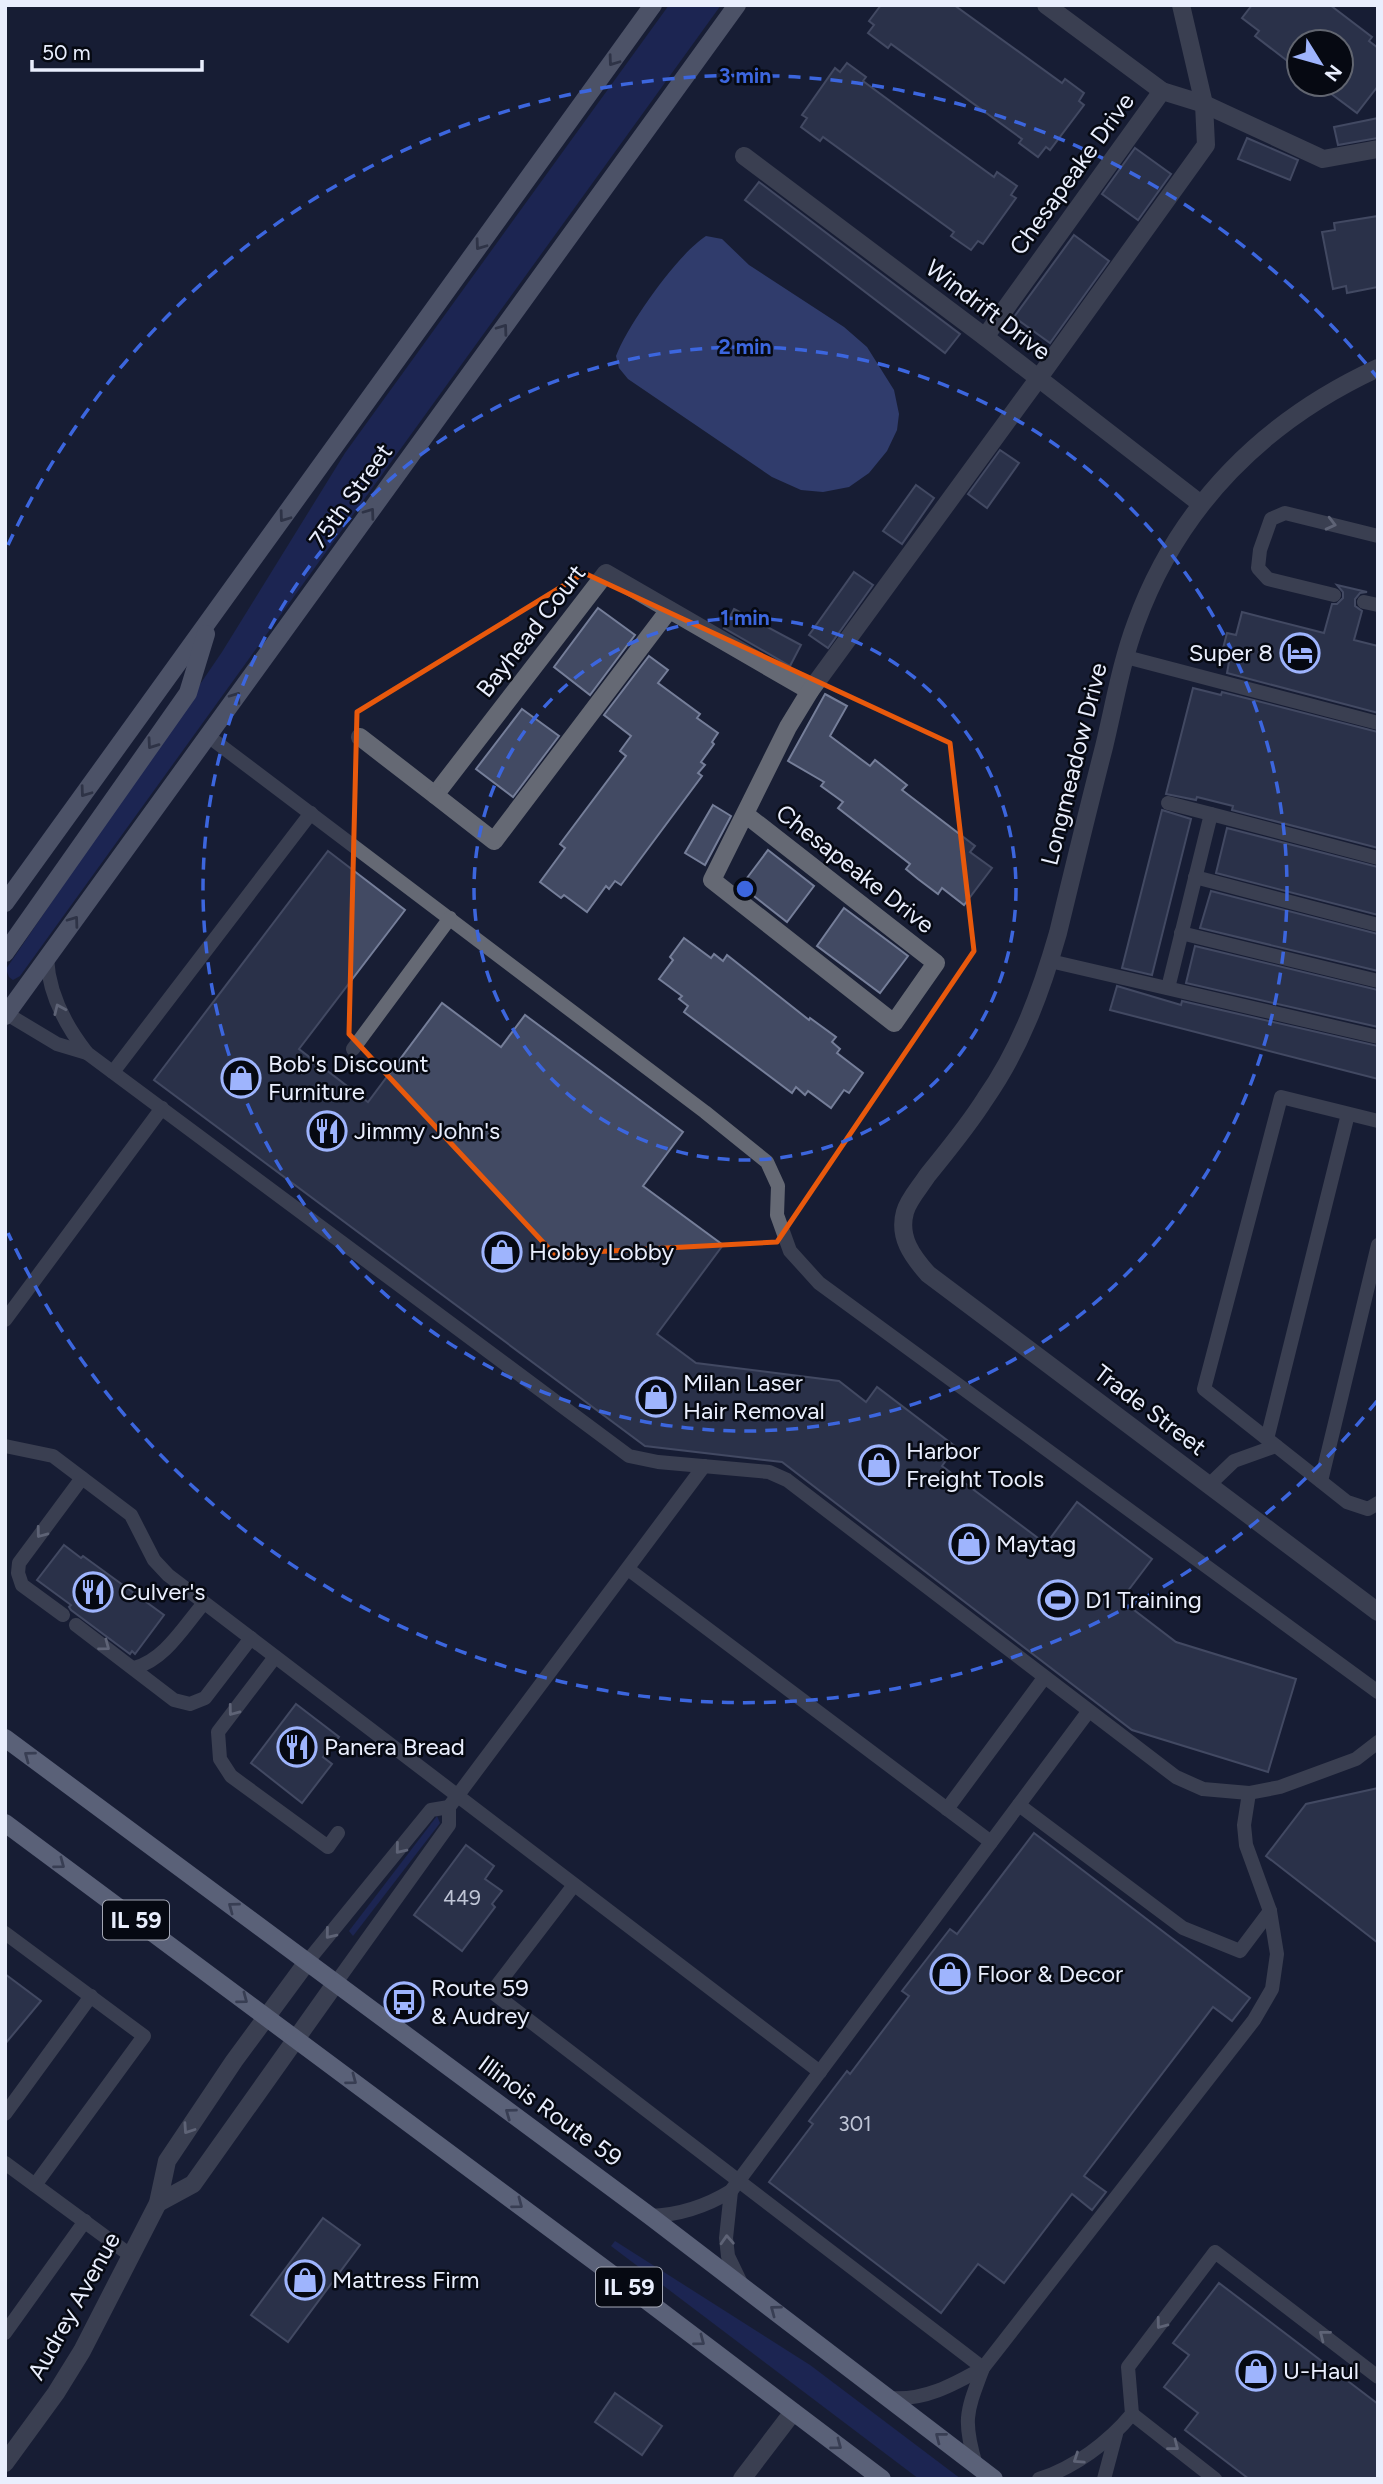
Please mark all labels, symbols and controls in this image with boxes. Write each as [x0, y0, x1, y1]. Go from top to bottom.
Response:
scale bar [32, 28, 201, 72]
north arrow [1285, 28, 1355, 98]
text: 50 m [42, 40, 91, 65]
one-way arrow [609, 53, 622, 65]
text: N [1320, 60, 1347, 86]
text: 3 min [719, 63, 771, 88]
street label: Chesapeake Drive [1003, 87, 1140, 260]
one-way arrow [476, 237, 488, 250]
street label: Windrift Drive [920, 253, 1057, 366]
one-way arrow [495, 324, 507, 337]
text: 2 min [719, 334, 771, 359]
street label: 75th Street [303, 438, 398, 554]
one-way arrow [361, 508, 374, 521]
one-way arrow [280, 509, 292, 522]
one-way arrow [1325, 516, 1337, 530]
street label: Bayhead Court [470, 559, 591, 703]
text: 1 min [720, 605, 770, 630]
hotel icon: Super 8 [1279, 632, 1321, 674]
place label: Super 8 [1189, 638, 1273, 667]
street label: Longmeadow Drive [1034, 660, 1113, 868]
one-way arrow [228, 692, 240, 705]
one-way arrow [148, 736, 160, 749]
one-way arrow [81, 784, 94, 797]
street label: Chesapeake Drive [770, 798, 940, 939]
centre of rings [733, 877, 757, 901]
one-way arrow [66, 916, 78, 929]
one-way arrow [54, 1003, 68, 1015]
place label: Bob's Discount Furniture [268, 1049, 429, 1106]
shop icon: Bob's Discount Furniture [220, 1057, 262, 1099]
restaurant icon: Jimmy John's [306, 1110, 348, 1152]
place label: Jimmy John's [354, 1116, 500, 1145]
shop icon: Hobby Lobby [481, 1231, 523, 1273]
place label: Hobby Lobby [529, 1237, 675, 1266]
street label: Trade Street [1089, 1358, 1212, 1461]
place label: Milan Laser Hair Removal [683, 1368, 825, 1425]
shop icon: Milan Laser Hair Removal [635, 1376, 677, 1418]
place label: Harbor Freight Tools [906, 1436, 1044, 1493]
shop icon: Harbor Freight Tools [858, 1444, 900, 1486]
shop icon: Maytag [948, 1523, 990, 1565]
one-way arrow [37, 1525, 50, 1537]
place label: Maytag [996, 1529, 1076, 1558]
restaurant icon: Culver's [72, 1571, 114, 1613]
place label: Culver's [120, 1577, 205, 1606]
sports icon: D1 Training [1037, 1579, 1079, 1621]
place label: D1 Training [1085, 1585, 1202, 1614]
one-way arrow [97, 1638, 110, 1650]
one-way arrow [229, 1704, 242, 1716]
restaurant icon: Panera Bread [276, 1726, 318, 1768]
place label: Panera Bread [324, 1732, 465, 1761]
one-way arrow [24, 1751, 36, 1764]
one-way arrow [395, 1841, 408, 1853]
one-way arrow [52, 1856, 65, 1868]
house number: 449 [443, 1885, 481, 1910]
road number: IL 59 [103, 1900, 169, 1940]
one-way arrow [228, 1903, 241, 1916]
one-way arrow [326, 1926, 338, 1939]
shop icon: Floor & Decor [929, 1953, 971, 1995]
place label: Floor & Decor [977, 1959, 1123, 1988]
place label: Route 59 & Audrey [431, 1973, 530, 2030]
bus stop icon: Route 59 & Audrey [383, 1981, 425, 2023]
one-way arrow [235, 1991, 248, 2004]
street label: Illinois Route 59 [473, 2049, 628, 2172]
one-way arrow [344, 2072, 357, 2085]
one-way arrow [505, 2108, 518, 2121]
house number: 301 [838, 2111, 872, 2136]
one-way arrow [184, 2121, 197, 2134]
one-way arrow [511, 2196, 523, 2209]
street label: Audrey Avenue [21, 2227, 126, 2385]
one-way arrow [720, 2234, 735, 2245]
shop icon: Mattress Firm [284, 2259, 326, 2301]
place label: Mattress Firm [332, 2265, 479, 2294]
road number: IL 59 [596, 2268, 662, 2306]
one-way arrow [770, 2306, 782, 2319]
one-way arrow [1156, 2316, 1169, 2329]
one-way arrow [1319, 2331, 1331, 2344]
one-way arrow [692, 2333, 705, 2346]
shop icon: U-Haul [1235, 2350, 1277, 2392]
place label: U-Haul [1283, 2356, 1359, 2385]
one-way arrow [935, 2433, 948, 2446]
one-way arrow [830, 2437, 842, 2450]
one-way arrow [1166, 2438, 1178, 2451]
one-way arrow [1073, 2450, 1086, 2463]

